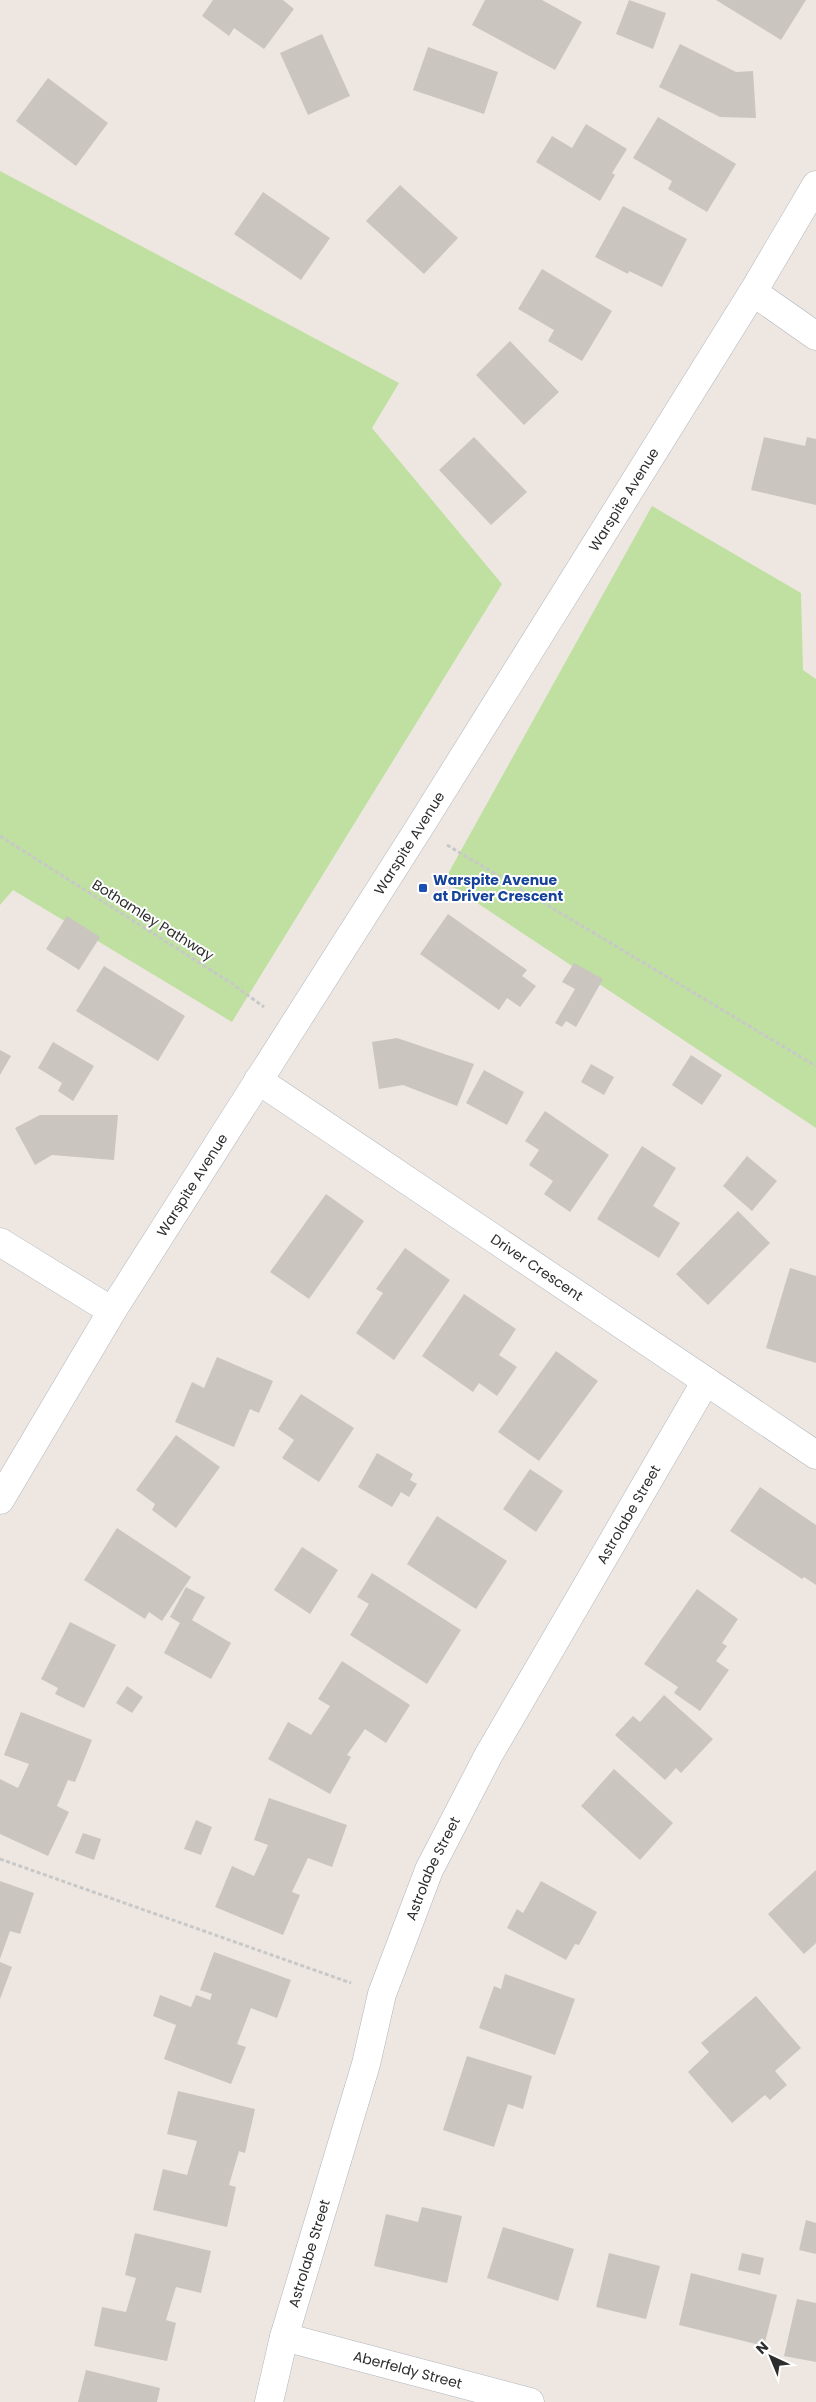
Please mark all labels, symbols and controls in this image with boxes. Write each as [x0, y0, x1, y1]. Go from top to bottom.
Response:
street label: Warspite Avenue [584, 444, 664, 555]
street label: Warspite Avenue [369, 787, 450, 899]
place label: Warspite Avenue at Driver Crescent [433, 870, 563, 906]
street label: Bothamley Pathway [88, 875, 218, 966]
marker: Warspite Avenue at Driver Crescent [417, 882, 429, 894]
street label: Warspite Avenue [152, 1129, 233, 1240]
street label: Driver Crescent [487, 1229, 587, 1306]
street label: Astrolabe Street [592, 1461, 665, 1568]
street label: Astrolabe Street [401, 1813, 465, 1923]
street label: Astrolabe Street [283, 2197, 335, 2310]
north arrow [746, 2332, 796, 2382]
text: N [751, 2337, 773, 2358]
street label: Aberfeldy Street [351, 2346, 464, 2394]

